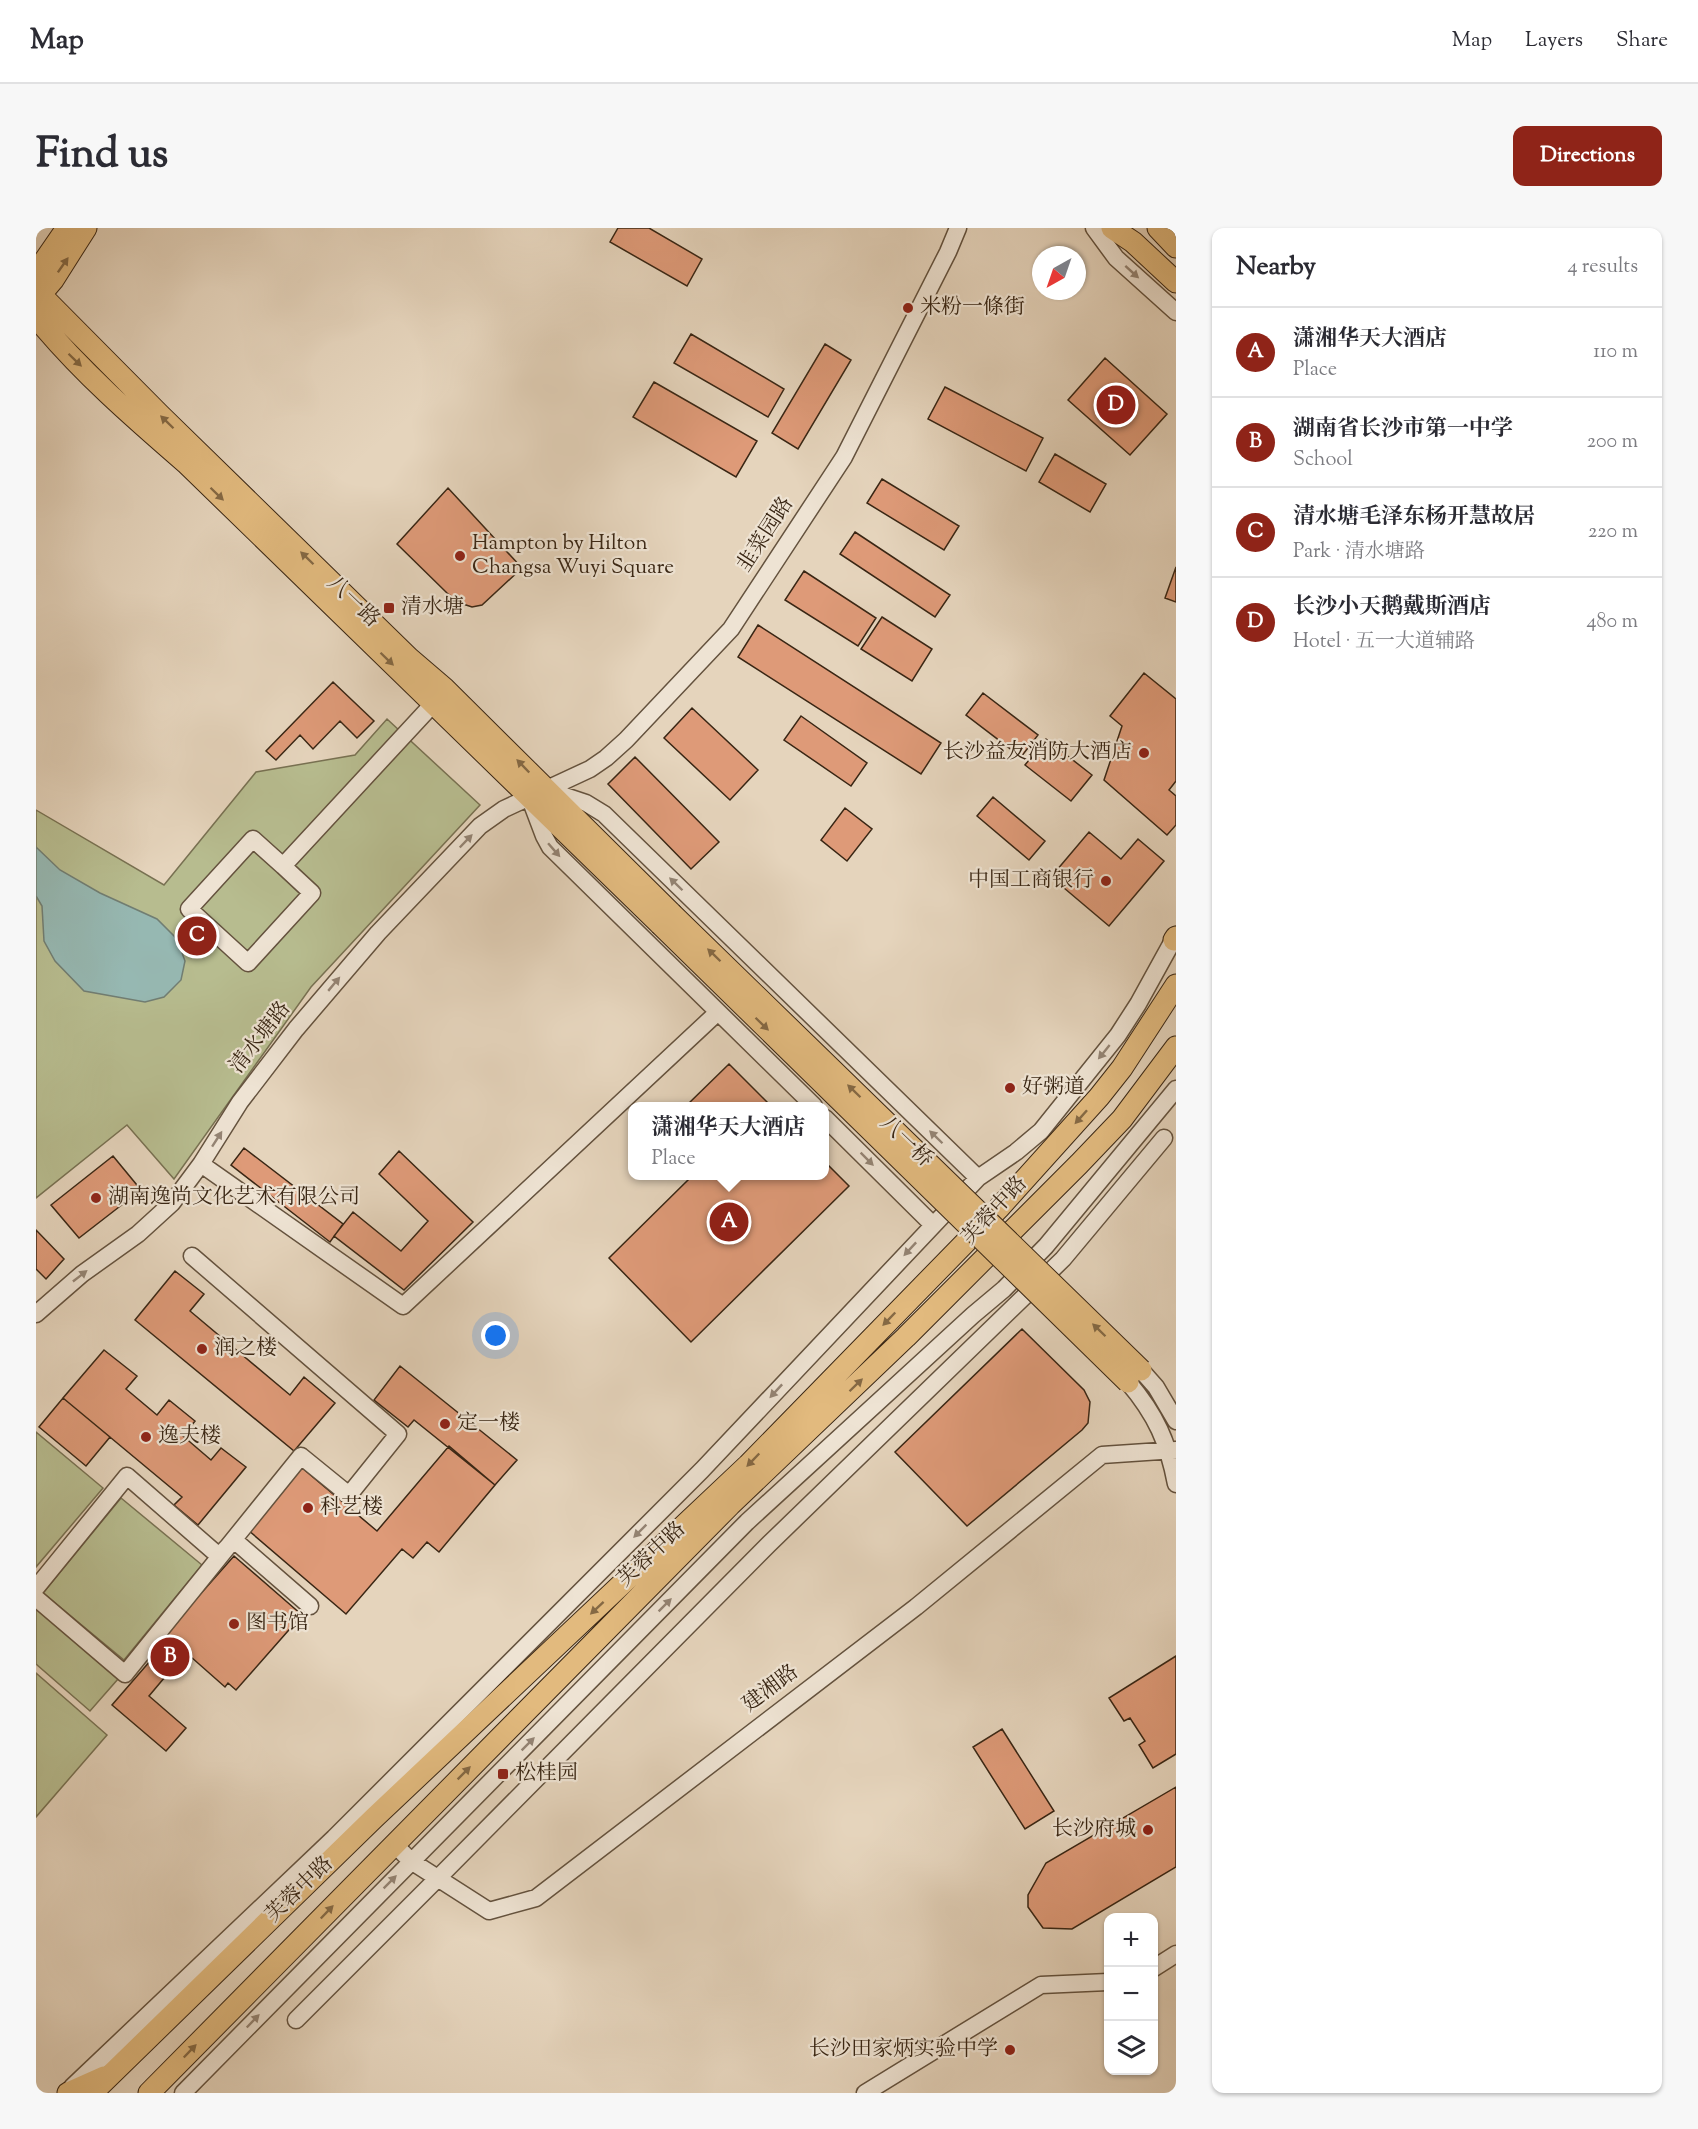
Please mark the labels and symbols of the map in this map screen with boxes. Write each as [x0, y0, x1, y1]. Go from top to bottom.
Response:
north arrow [1032, 246, 1086, 300]
one-way arrow [57, 257, 68, 273]
one-way arrow [1124, 265, 1139, 278]
place label: 米粉一條街 [920, 293, 1025, 323]
marker: 米粉一條街 [901, 301, 915, 315]
one-way arrow [68, 353, 83, 367]
pin: D [1096, 382, 1136, 428]
one-way arrow [160, 415, 174, 429]
one-way arrow [210, 486, 224, 500]
street label: 韭菜园路 [731, 492, 801, 578]
place label: Hampton by Hilton Changsa Wuyi Square [472, 529, 674, 583]
marker: Hampton by Hilton Changsa Wuyi Square [453, 549, 467, 563]
one-way arrow [300, 551, 314, 565]
street label: 八一路 [320, 569, 386, 635]
place label: 清水塘 [401, 593, 464, 623]
marker: 清水塘 [382, 601, 396, 615]
one-way arrow [379, 652, 393, 666]
place label: 长沙益友消防大酒店 [943, 738, 1132, 768]
marker: 长沙益友消防大酒店 [1137, 746, 1151, 760]
one-way arrow [516, 759, 530, 773]
one-way arrow [459, 833, 473, 848]
one-way arrow [547, 843, 561, 858]
place label: 中国工商银行 [968, 866, 1094, 896]
marker: 中国工商银行 [1099, 874, 1113, 888]
one-way arrow [669, 877, 683, 891]
pin: C [178, 914, 216, 958]
one-way arrow [707, 949, 721, 963]
one-way arrow [327, 977, 340, 992]
street label: 清水塘路 [223, 996, 299, 1080]
one-way arrow [754, 1016, 768, 1030]
one-way arrow [1098, 1044, 1111, 1060]
place label: 好粥道 [1022, 1073, 1085, 1103]
marker: 好粥道 [1003, 1081, 1017, 1095]
one-way arrow [847, 1085, 861, 1099]
street label: 八一桥 [873, 1109, 939, 1175]
one-way arrow [1075, 1109, 1088, 1124]
one-way arrow [928, 1130, 943, 1144]
one-way arrow [211, 1131, 222, 1147]
one-way arrow [859, 1151, 873, 1165]
street label: 芙蓉中路 [955, 1170, 1035, 1252]
place label: 湖南逸尚文化艺术有限公司 [108, 1183, 360, 1213]
marker: 湖南逸尚文化艺术有限公司 [89, 1191, 103, 1205]
pin: A [710, 1200, 748, 1244]
one-way arrow [903, 1242, 917, 1256]
one-way arrow [73, 1270, 88, 1282]
one-way arrow [882, 1312, 896, 1327]
your location [481, 1321, 510, 1350]
one-way arrow [1092, 1323, 1106, 1337]
place label: 润之楼 [214, 1334, 277, 1364]
marker: 润之楼 [195, 1342, 209, 1356]
one-way arrow [848, 1378, 862, 1392]
one-way arrow [769, 1384, 783, 1399]
place label: 定一楼 [457, 1409, 520, 1439]
marker: 定一楼 [438, 1417, 452, 1431]
place label: 逸夫楼 [158, 1422, 221, 1452]
marker: 逸夫楼 [139, 1430, 153, 1444]
one-way arrow [747, 1452, 761, 1466]
place label: 科艺楼 [320, 1493, 383, 1523]
marker: 科艺楼 [301, 1501, 315, 1515]
street label: 芙蓉中路 [611, 1515, 693, 1595]
one-way arrow [634, 1524, 648, 1538]
one-way arrow [657, 1599, 671, 1613]
one-way arrow [589, 1601, 604, 1615]
place label: 图书馆 [246, 1609, 309, 1639]
marker: 图书馆 [227, 1617, 241, 1631]
pin: B [150, 1634, 190, 1680]
street label: 建湘路 [737, 1658, 805, 1720]
one-way arrow [520, 1737, 534, 1751]
place label: 松桂园 [515, 1759, 578, 1789]
one-way arrow [457, 1766, 471, 1781]
marker: 松桂园 [496, 1767, 510, 1781]
place label: 长沙府城 [1052, 1815, 1136, 1845]
marker: 长沙府城 [1141, 1823, 1155, 1837]
street label: 芙蓉中路 [259, 1850, 341, 1930]
one-way arrow [383, 1876, 397, 1890]
one-way arrow [320, 1905, 334, 1920]
one-way arrow [246, 2015, 260, 2029]
place label: 长沙田家炳实验中学 [809, 2035, 998, 2065]
marker: 长沙田家炳实验中学 [1003, 2043, 1017, 2057]
one-way arrow [183, 2045, 197, 2059]

